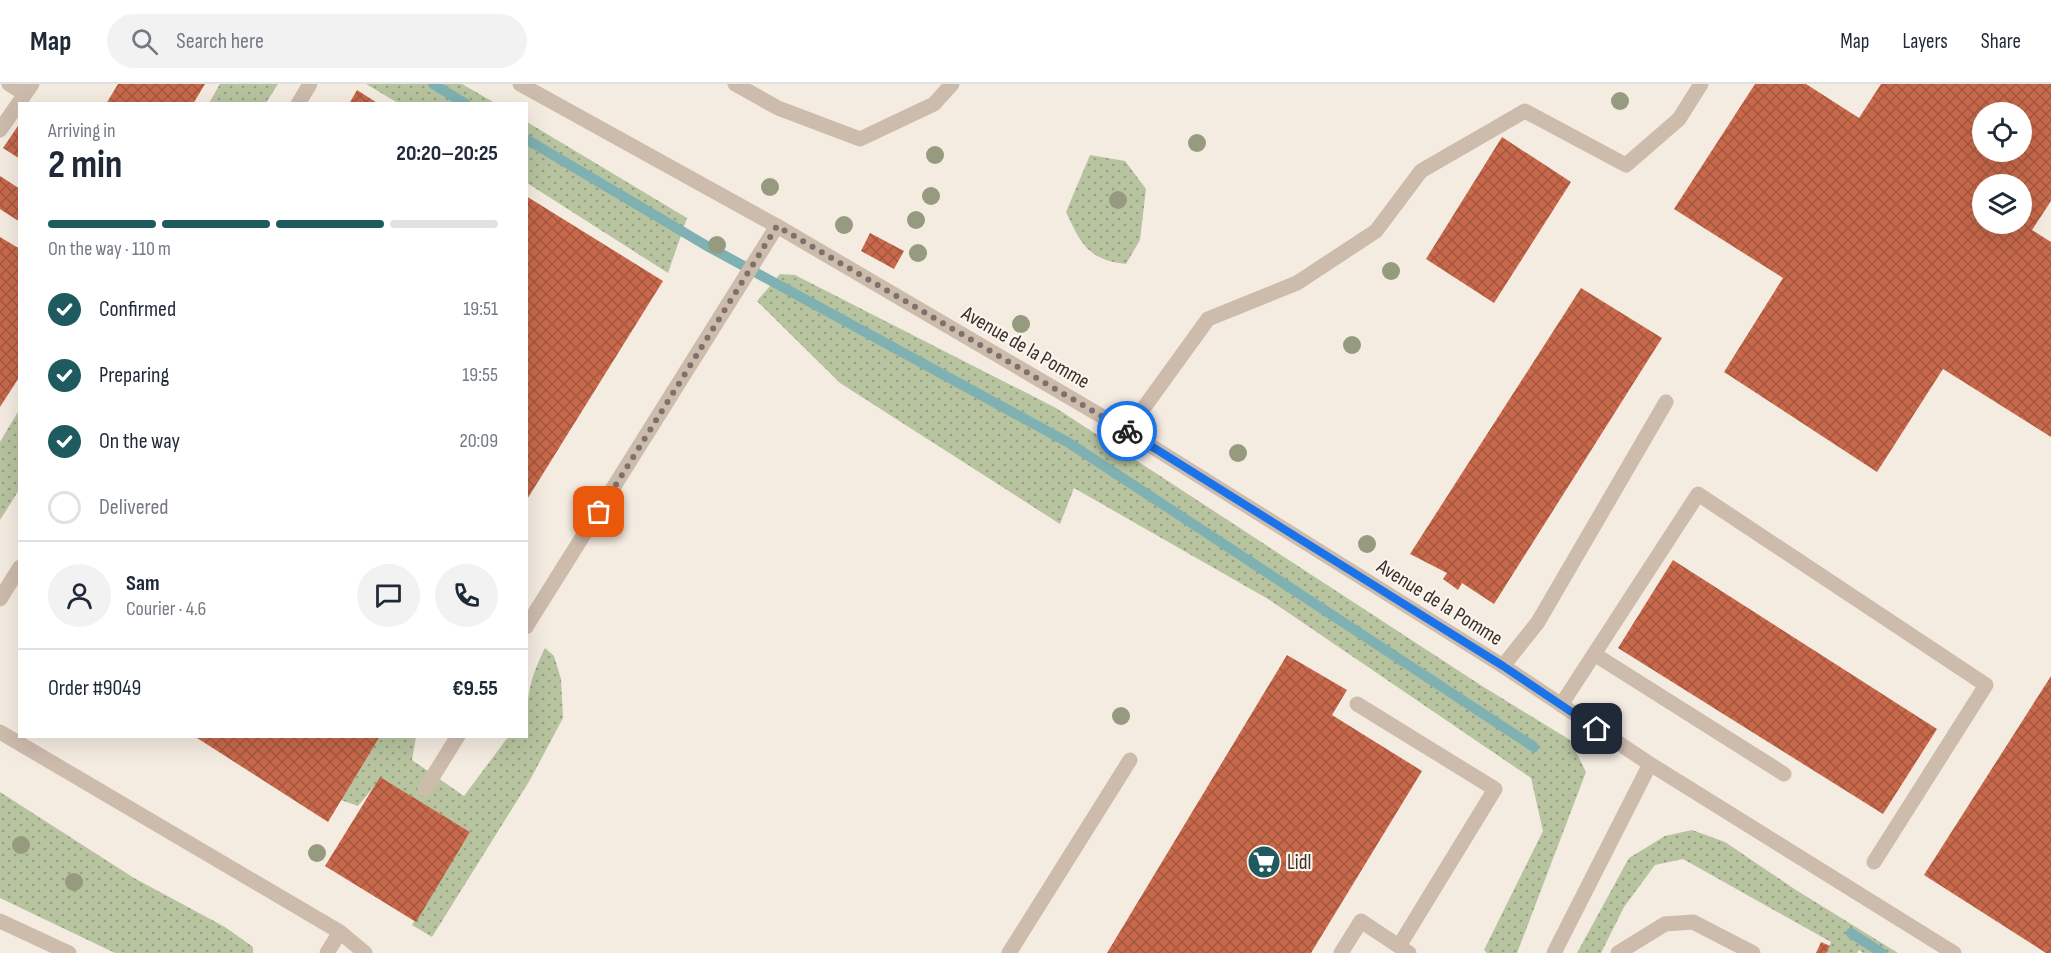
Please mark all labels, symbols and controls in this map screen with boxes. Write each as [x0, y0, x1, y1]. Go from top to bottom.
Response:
search box [107, 14, 527, 68]
text: Map [30, 25, 71, 58]
icon: search [128, 25, 161, 58]
text: Search here [176, 28, 264, 55]
text: Map [1840, 29, 1869, 54]
text: Layers [1902, 29, 1948, 54]
text: Share [1981, 29, 2021, 54]
map controls [1972, 102, 2032, 234]
button: locate [1972, 102, 2032, 162]
text: Arriving in [48, 119, 116, 143]
text: 20:20–20:25 [396, 140, 498, 167]
text: 2 min [48, 142, 122, 189]
button: layers [1972, 174, 2032, 234]
text: On the way · 110 m [48, 237, 171, 261]
icon: check [48, 293, 81, 326]
text: Confirmed [99, 296, 176, 323]
text: 19:51 [463, 297, 498, 321]
street label: Avenue de la Pomme [956, 300, 1094, 394]
icon: check [48, 359, 81, 392]
text: Preparing [99, 362, 169, 389]
text: 19:55 [462, 363, 498, 387]
courier [1097, 401, 1157, 461]
icon: bike [1111, 415, 1144, 448]
icon: check [48, 425, 81, 458]
text: On the way [99, 428, 180, 455]
text: 20:09 [460, 429, 498, 453]
pin [573, 486, 624, 537]
text: Delivered [99, 494, 168, 521]
icon: bag [582, 495, 615, 528]
street label: Avenue de la Pomme [1371, 553, 1507, 651]
button: person [48, 564, 111, 627]
button: chat [357, 564, 420, 627]
button: phone [435, 564, 498, 627]
text: Sam [126, 570, 160, 597]
text: Courier · 4.6 [126, 597, 206, 621]
text: Order #9049 [48, 675, 141, 702]
text: €9.55 [452, 675, 498, 702]
pin [1571, 703, 1622, 754]
icon: home [1580, 712, 1613, 745]
supermarket icon: Lidl [1246, 844, 1282, 880]
place label: Lidl [1287, 850, 1311, 875]

